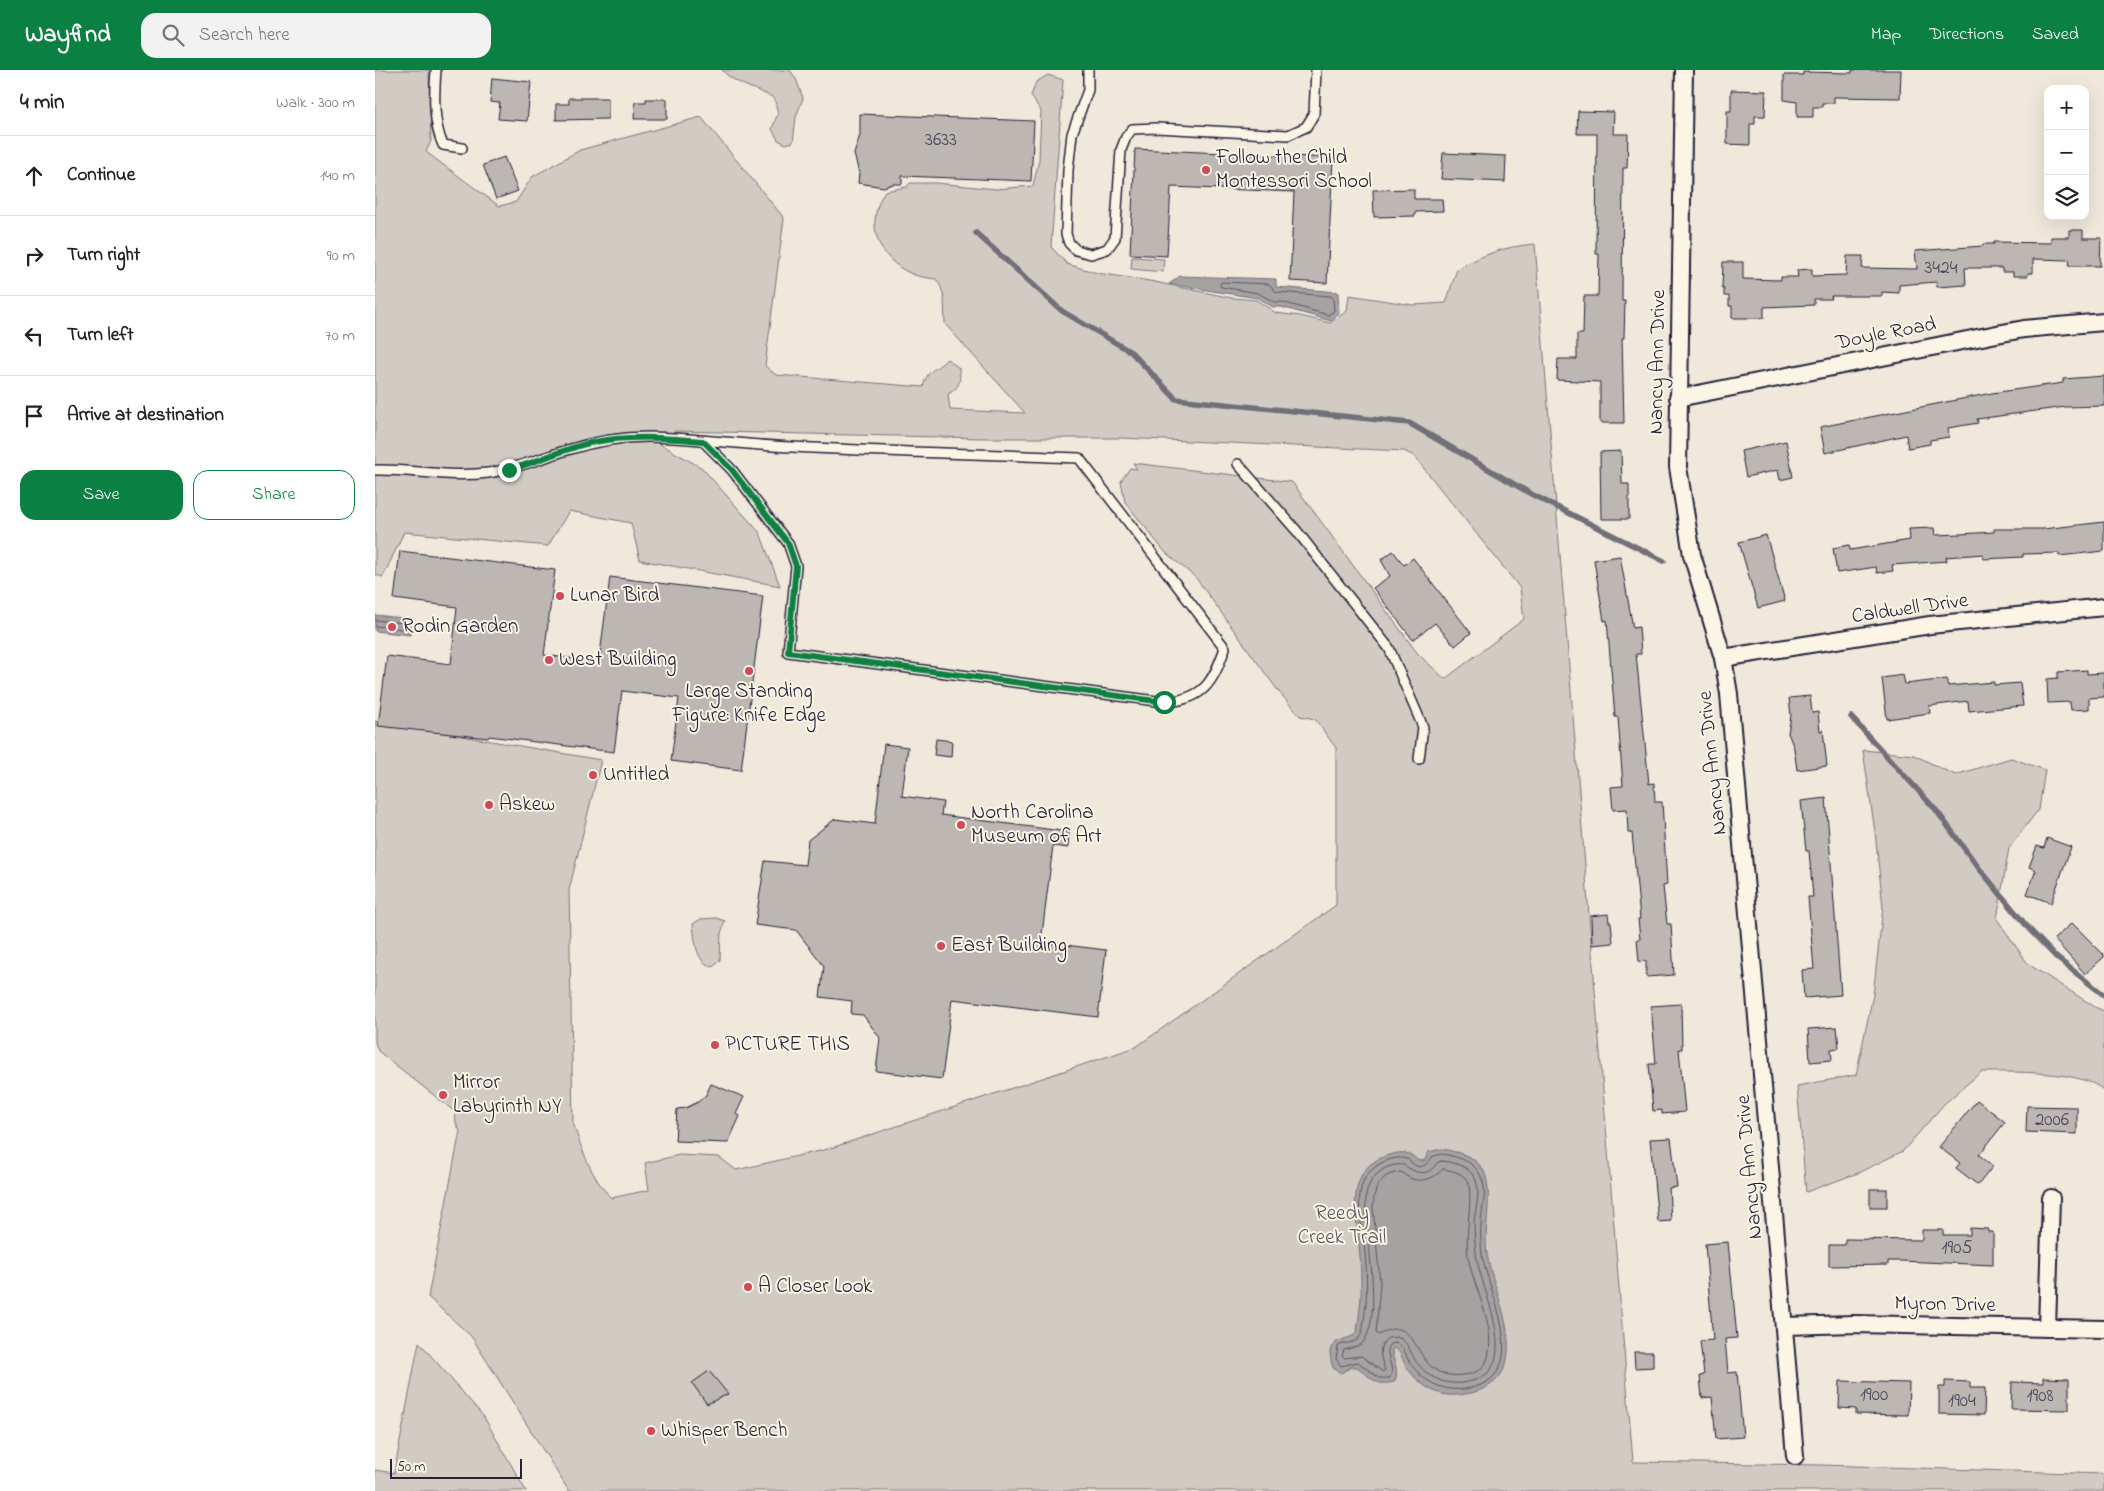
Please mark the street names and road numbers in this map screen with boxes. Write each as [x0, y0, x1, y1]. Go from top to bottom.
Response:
street label: Nancy Ann Drive [1642, 289, 1676, 435]
street label: Doyle Road [1832, 310, 1939, 361]
street label: Caldwell Drive [1850, 586, 1971, 632]
street label: Nancy Ann Drive [1690, 689, 1737, 837]
street label: Nancy Ann Drive [1729, 1093, 1773, 1240]
street label: Myron Drive [1894, 1289, 1996, 1323]

